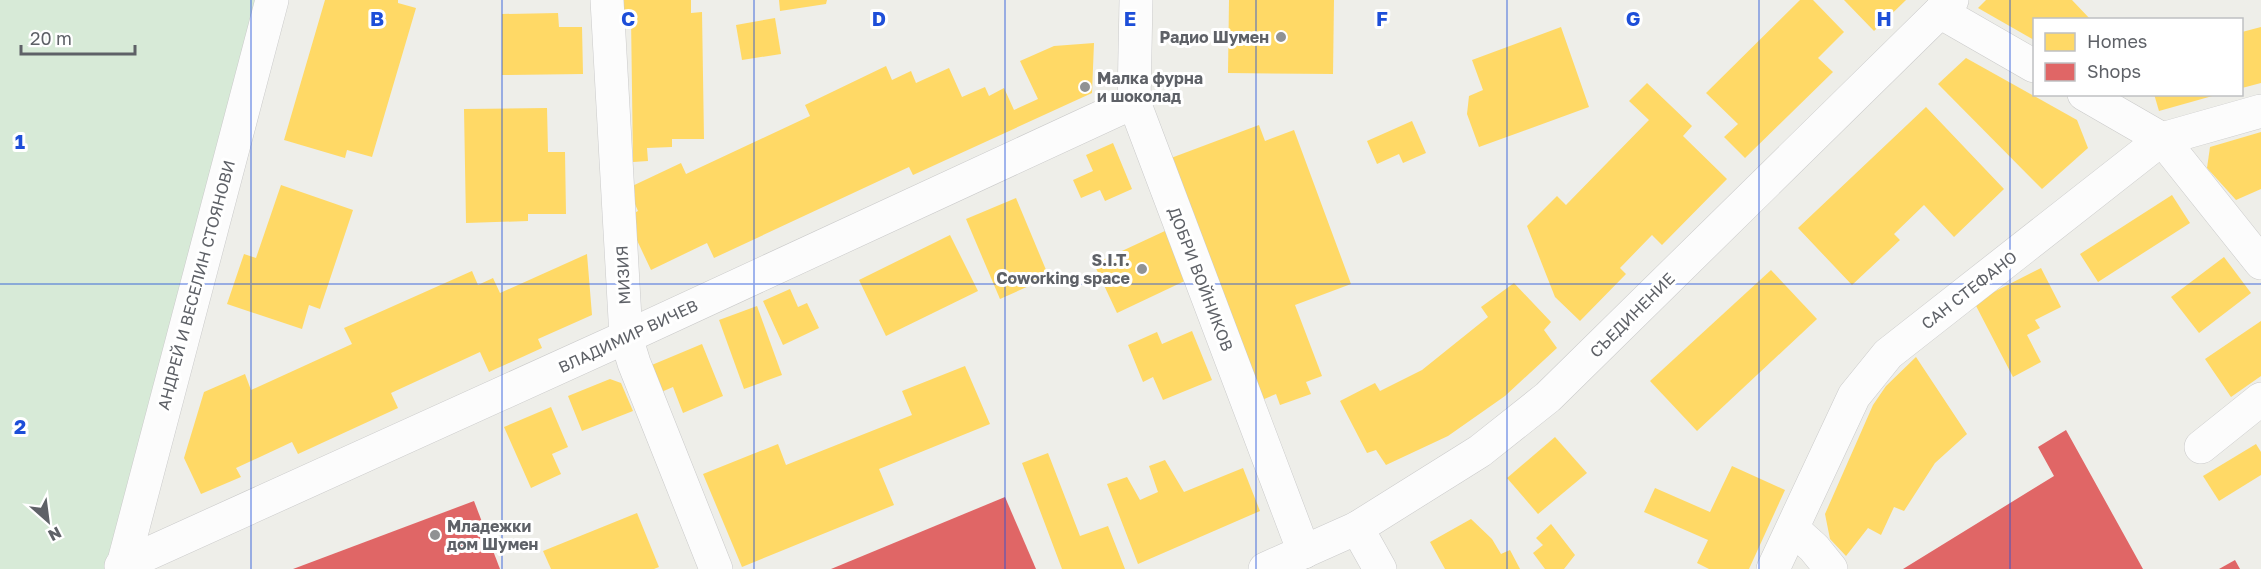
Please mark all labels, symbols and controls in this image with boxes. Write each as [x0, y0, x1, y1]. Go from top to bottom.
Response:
text: B [370, 6, 384, 30]
text: C [621, 6, 635, 30]
text: D [872, 6, 886, 30]
text: E [1124, 6, 1136, 30]
text: F [1376, 6, 1388, 30]
text: G [1626, 6, 1640, 30]
text: H [1876, 6, 1892, 30]
scale bar [21, 18, 135, 56]
legend [2033, 18, 2243, 96]
text: 20 m [30, 27, 72, 49]
place label: Радио Шумен [1160, 27, 1269, 47]
marker: Радио Шумен [1274, 30, 1288, 44]
text: Homes [2087, 30, 2147, 52]
text: Shops [2087, 60, 2141, 82]
place label: Малка фурна и шоколад [1097, 68, 1203, 106]
marker: Малка фурна и шоколад [1078, 80, 1092, 94]
text: 1 [15, 129, 25, 153]
street label: АНДРЕЙ И ВЕСЕЛИН СТОЯНОВИ [153, 158, 239, 412]
street label: ДОБРИ ВОЙНИКОВ [1164, 204, 1238, 354]
street label: МИЗИЯ [611, 245, 635, 305]
street label: САН СТЕФАНО [1917, 246, 2021, 334]
place label: S.I.T. Coworking space [996, 250, 1130, 288]
marker: S.I.T. Coworking space [1135, 262, 1149, 276]
street label: СЪЕДИНЕНИЕ [1585, 268, 1679, 362]
street label: ВЛАДИМИР ВИЧЕВ [555, 295, 701, 377]
text: 2 [14, 414, 26, 438]
north arrow [18, 491, 78, 551]
place label: Младежки дом Шумен [447, 516, 538, 554]
text: N [45, 523, 65, 546]
marker: Младежки дом Шумен [428, 528, 442, 542]

